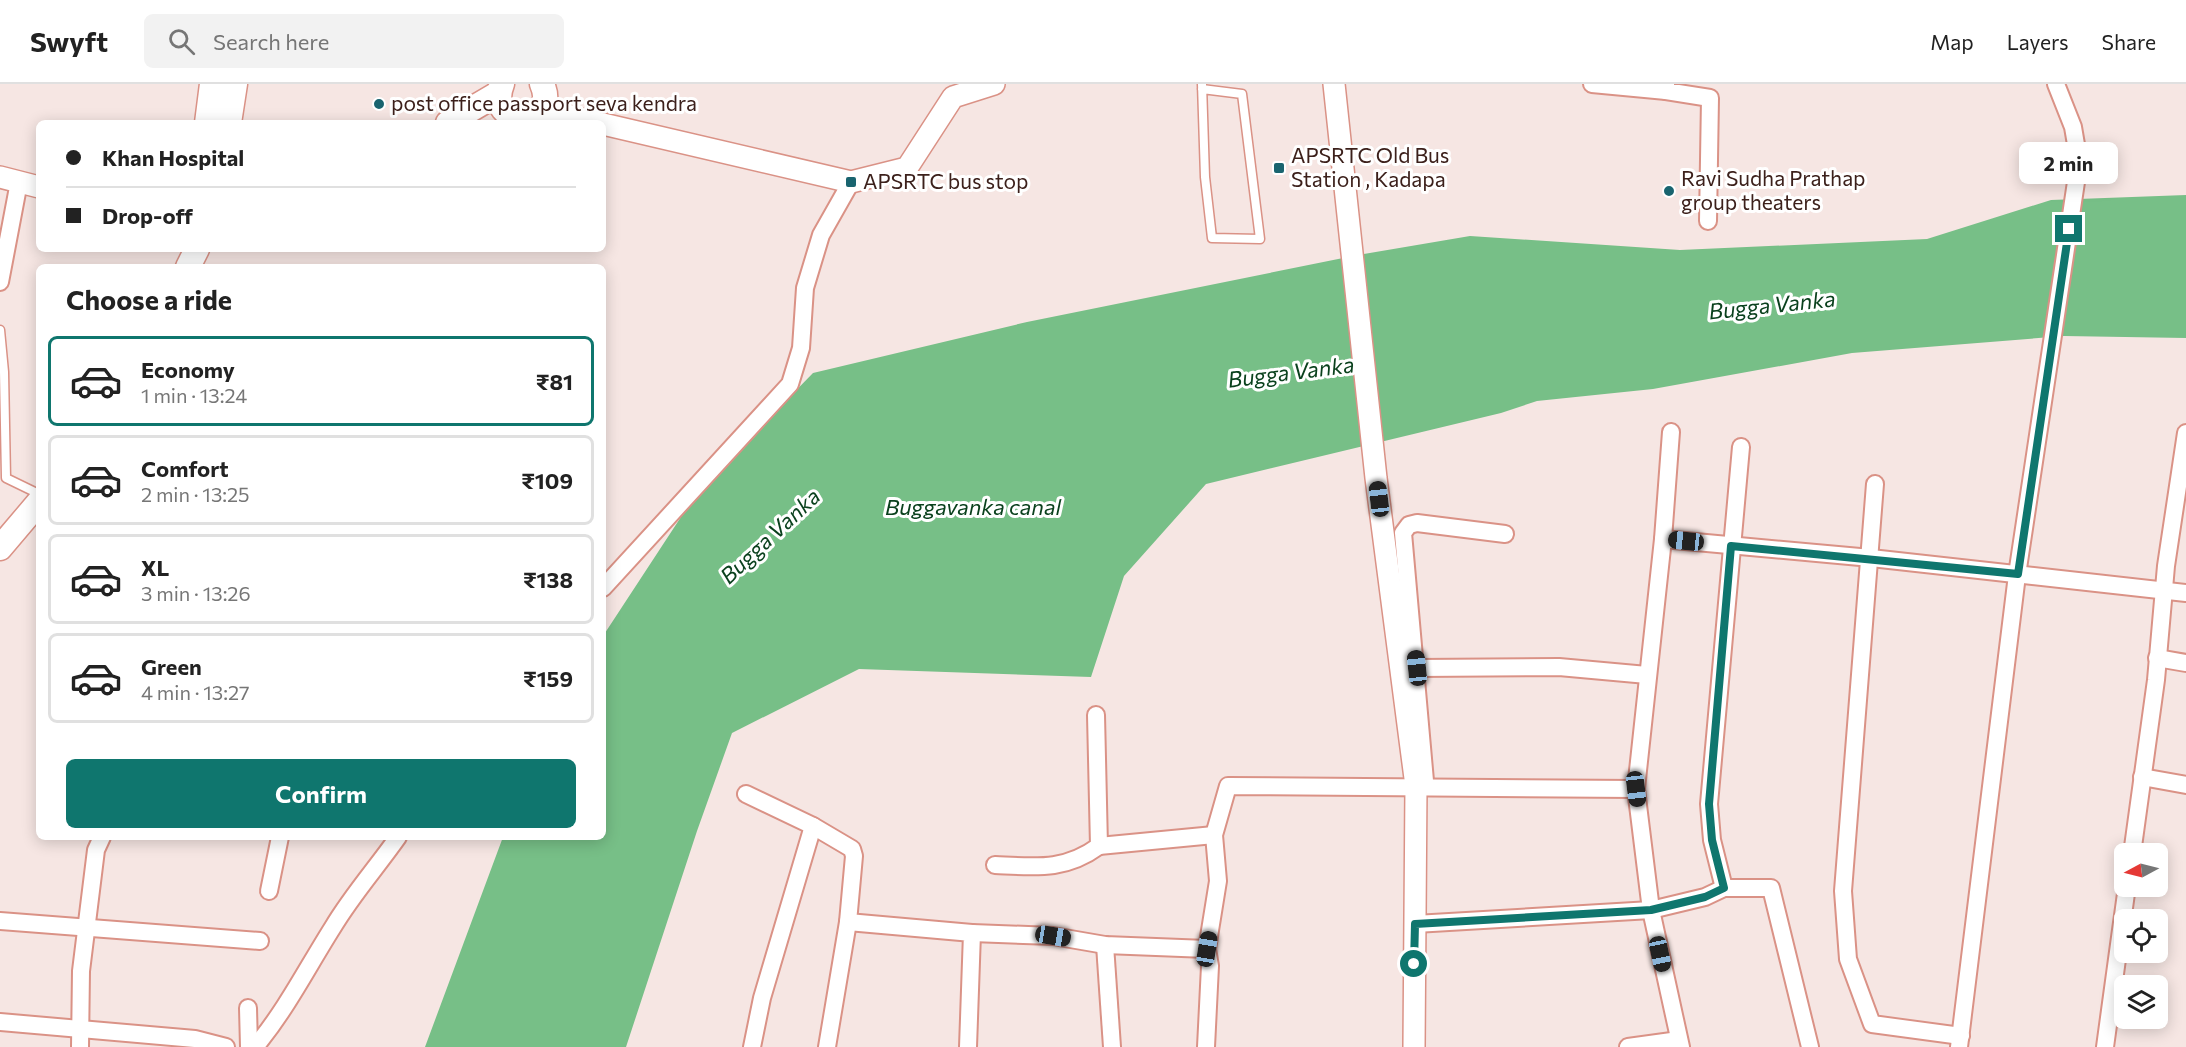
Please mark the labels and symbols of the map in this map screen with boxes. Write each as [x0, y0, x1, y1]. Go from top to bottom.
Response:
place label: post office passport seva kendra [391, 90, 697, 115]
marker: post office passport seva kendra [372, 97, 386, 111]
place label: APSRTC Old Bus Station , Kadapa [1291, 142, 1449, 191]
callout: 2 min [2020, 142, 2118, 184]
marker: APSRTC Old Bus Station , Kadapa [1272, 161, 1286, 175]
place label: Ravi Sudha Prathap group theaters [1681, 165, 1866, 214]
place label: APSRTC bus stop [863, 168, 1028, 193]
marker: APSRTC bus stop [844, 175, 858, 189]
marker: Ravi Sudha Prathap group theaters [1662, 184, 1676, 198]
route end [2055, 215, 2082, 242]
water label: Bugga Vanka [1707, 284, 1837, 325]
water label: Bugga Vanka [1226, 350, 1356, 393]
car [1368, 480, 1390, 518]
water label: Bugga Vanka [714, 482, 825, 589]
water label: Buggavanka canal [885, 493, 1061, 520]
car [1667, 530, 1705, 552]
car [1406, 649, 1428, 687]
car [1625, 770, 1647, 808]
north arrow [2114, 843, 2168, 897]
car [1034, 924, 1072, 948]
car [1195, 930, 1219, 968]
car [1647, 935, 1673, 973]
route start [1400, 950, 1427, 977]

